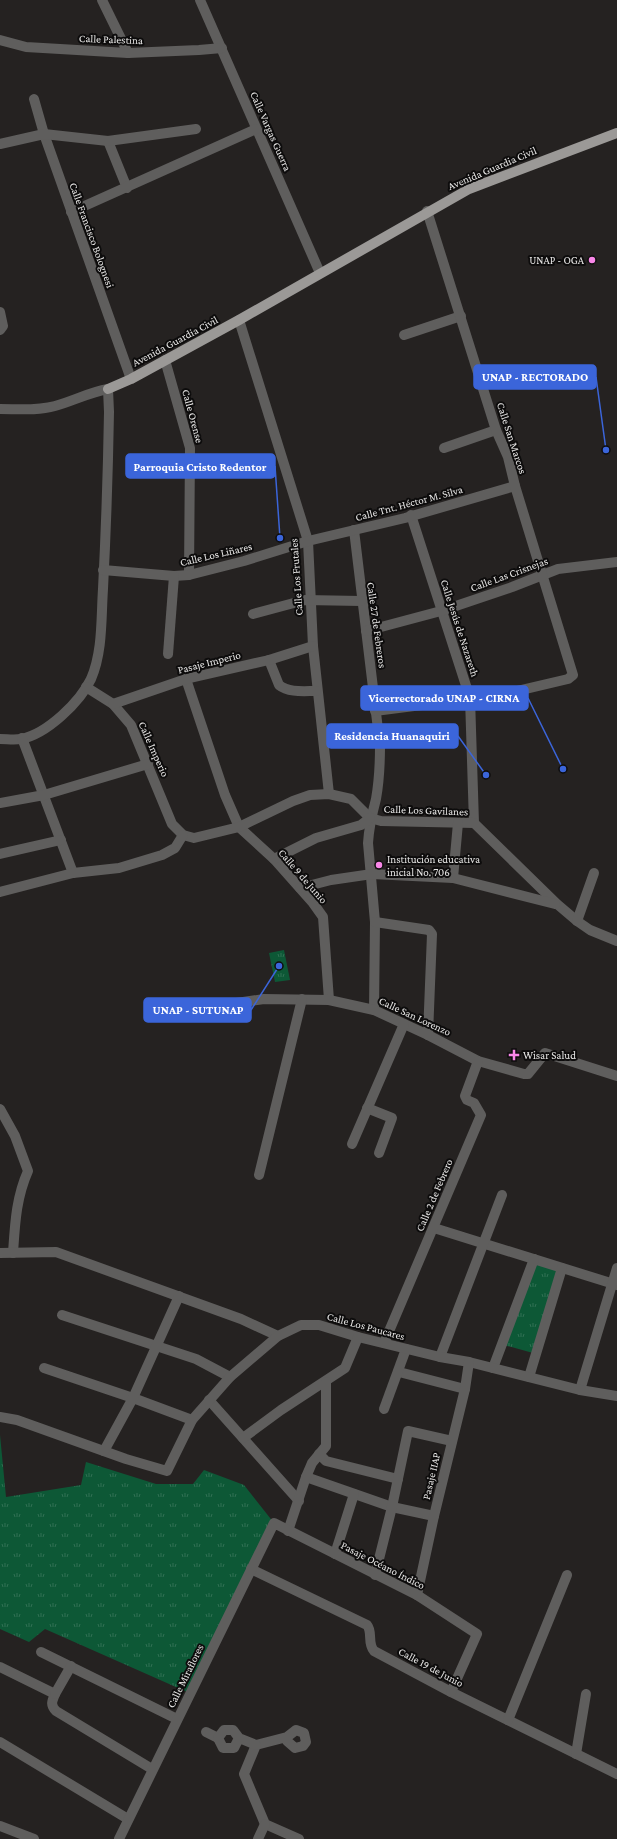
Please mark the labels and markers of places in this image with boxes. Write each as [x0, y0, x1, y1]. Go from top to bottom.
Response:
place label: UNAP - OGA [529, 254, 585, 266]
marker: UNAP - OGA [587, 255, 597, 265]
callout: UNAP - RECTORADO [474, 365, 596, 389]
callout: Parroquia Cristo Redentor [126, 454, 275, 478]
callout: Vicerrectorado UNAP - CIRNA [361, 686, 528, 710]
callout: Residencia Huanaquiri [327, 724, 458, 748]
place label: Institución educativa inicial No. 706 [387, 853, 480, 878]
marker: Institución educativa inicial No. 706 [374, 860, 384, 870]
callout: UNAP - SUTUNAP [144, 998, 251, 1022]
marker: Wisar Salud [508, 1049, 520, 1061]
place label: Wisar Salud [523, 1049, 576, 1061]

